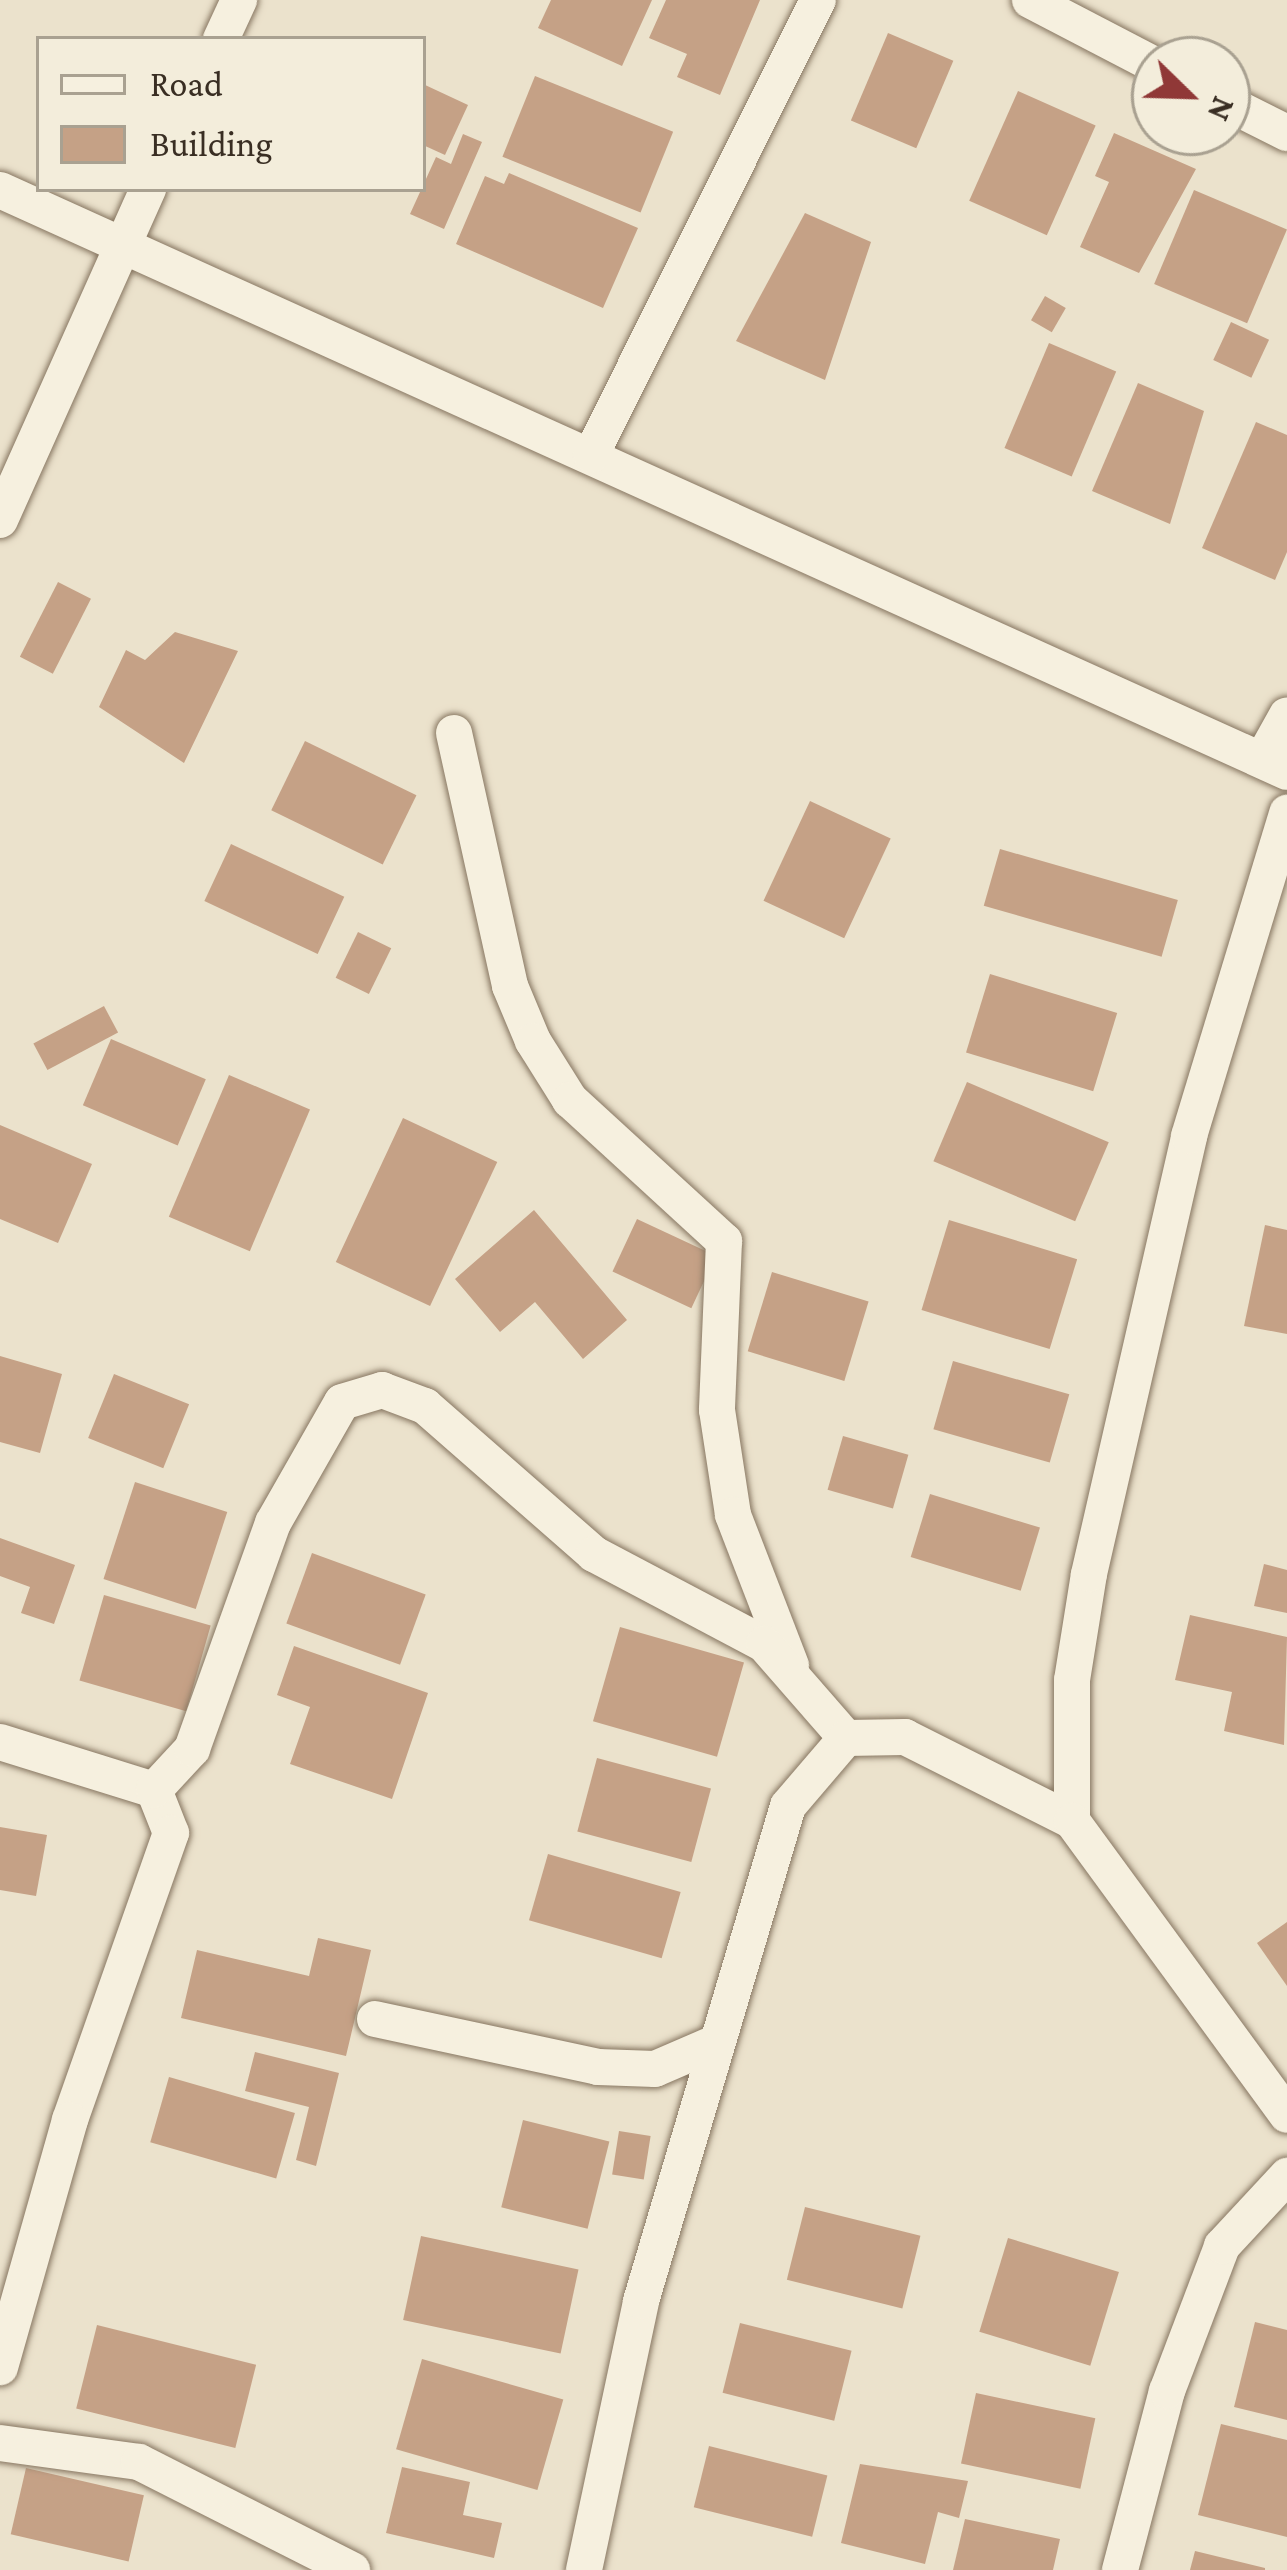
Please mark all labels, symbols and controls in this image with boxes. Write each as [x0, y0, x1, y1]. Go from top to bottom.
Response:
legend [36, 36, 426, 192]
north arrow [1131, 36, 1251, 156]
text: Road [150, 64, 223, 104]
text: N [1200, 92, 1243, 127]
text: Building [150, 124, 273, 164]

